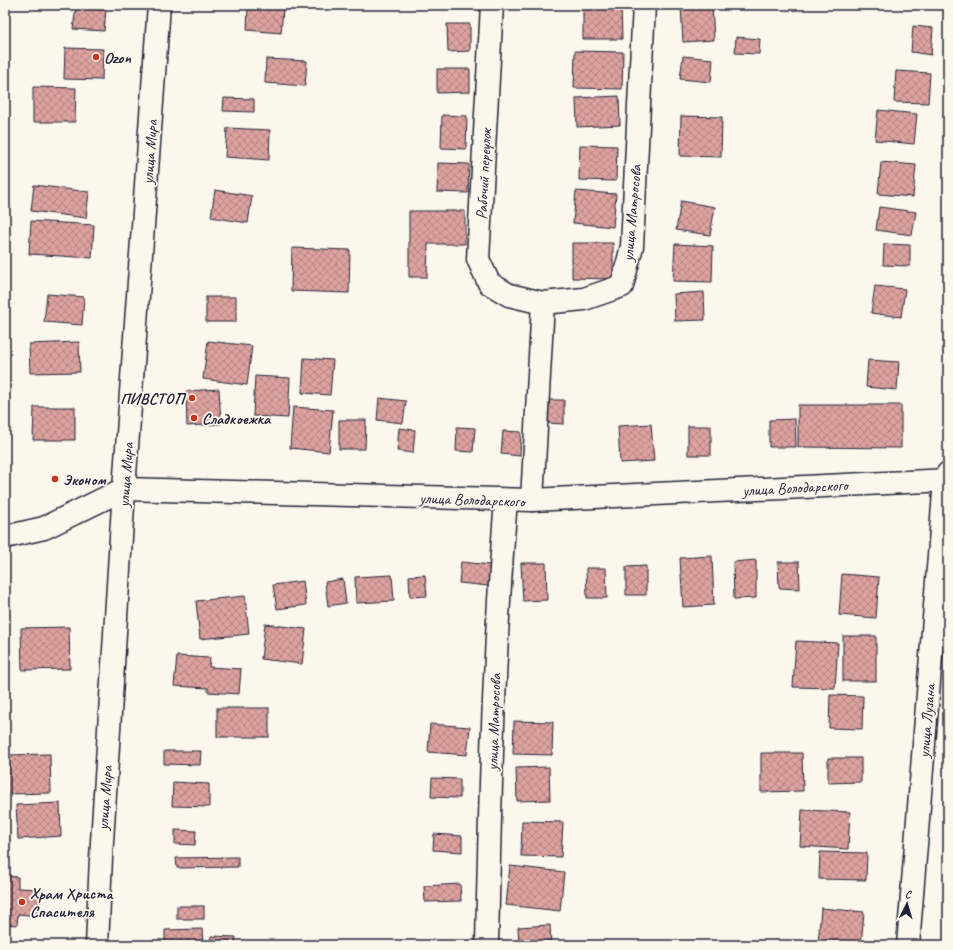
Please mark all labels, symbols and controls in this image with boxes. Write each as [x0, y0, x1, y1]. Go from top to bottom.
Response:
place label: Ozon [104, 48, 131, 68]
marker: Ozon [91, 52, 101, 62]
street label: улица Мира [138, 118, 162, 186]
street label: Рабочий переулок [472, 126, 496, 220]
street label: улица Матросова [618, 163, 646, 263]
place label: ПИВСТОП [120, 389, 186, 409]
marker: ПИВСТОП [187, 393, 197, 403]
place label: Сладкоежка [202, 409, 272, 429]
marker: Сладкоежка [189, 413, 199, 423]
street label: улица Мира [114, 441, 138, 509]
place label: Эконом [63, 470, 106, 490]
marker: Эконом [50, 474, 60, 484]
street label: улица Володарского [741, 475, 850, 501]
street label: улица Володарского [418, 488, 527, 512]
street label: улица Матросова [482, 672, 506, 772]
street label: улица Лузана [914, 682, 940, 760]
street label: улица Мира [93, 764, 117, 832]
place label: Храм Христа Спасителя [30, 884, 115, 922]
north arrow [887, 884, 927, 924]
text: С [905, 887, 913, 901]
marker: Храм Христа Спасителя [17, 897, 27, 907]

